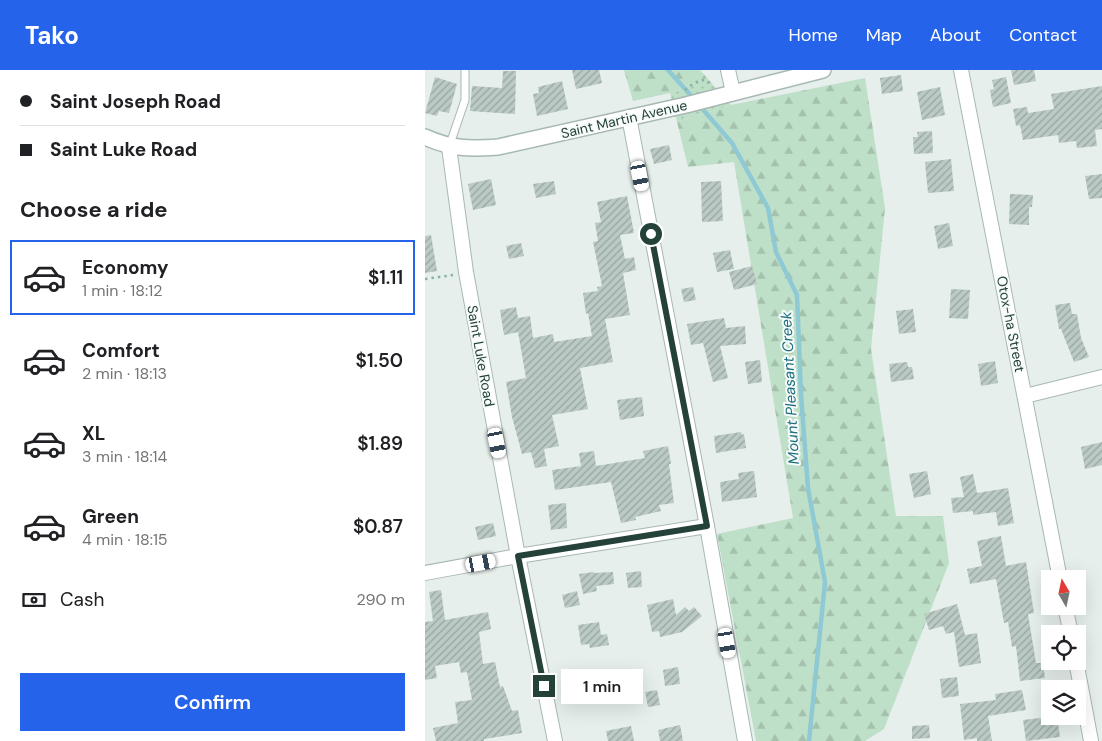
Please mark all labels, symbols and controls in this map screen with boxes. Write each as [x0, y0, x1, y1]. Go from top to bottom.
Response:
text: Tako [25, 20, 79, 51]
text: Home [788, 23, 838, 47]
text: Map [866, 23, 902, 47]
text: About [930, 23, 981, 47]
text: Contact [1009, 23, 1077, 47]
text: Saint Joseph Road [50, 89, 221, 114]
street label: Saint Martin Avenue [559, 96, 689, 142]
text: Saint Luke Road [50, 137, 197, 162]
car [629, 160, 650, 192]
text: Choose a ride [20, 195, 168, 224]
route start [640, 223, 662, 245]
icon: car [22, 255, 67, 300]
text: Economy [82, 255, 169, 280]
text: $1.11 [368, 265, 403, 290]
street label: Otox-ha Street [993, 274, 1029, 374]
text: 1 min · 18:12 [82, 280, 162, 301]
street label: Saint Luke Road [463, 304, 499, 408]
water label: Mount Pleasant Creek [776, 311, 804, 465]
icon: car [22, 338, 67, 383]
text: Comfort [82, 338, 160, 363]
text: $1.50 [356, 348, 403, 373]
text: 2 min · 18:13 [82, 363, 167, 384]
icon: car [22, 421, 67, 466]
text: XL [82, 421, 105, 446]
car [486, 427, 507, 459]
text: $1.89 [357, 431, 403, 456]
text: 3 min · 18:14 [82, 446, 167, 467]
icon: car [22, 504, 67, 549]
text: Green [82, 504, 139, 529]
text: $0.87 [353, 514, 403, 539]
text: 4 min · 18:15 [82, 529, 168, 550]
car [464, 553, 497, 573]
north arrow [1041, 570, 1086, 615]
map controls [1041, 570, 1086, 725]
icon: cash [20, 586, 48, 614]
text: Cash [60, 587, 104, 612]
text: 290 m [356, 589, 405, 610]
button: locate [1041, 625, 1086, 670]
car [717, 627, 736, 659]
callout: 1 min [561, 668, 644, 704]
button: Confirm [20, 673, 405, 731]
route end [533, 675, 555, 697]
text: 1 min [583, 676, 621, 697]
button: layers [1041, 680, 1086, 725]

